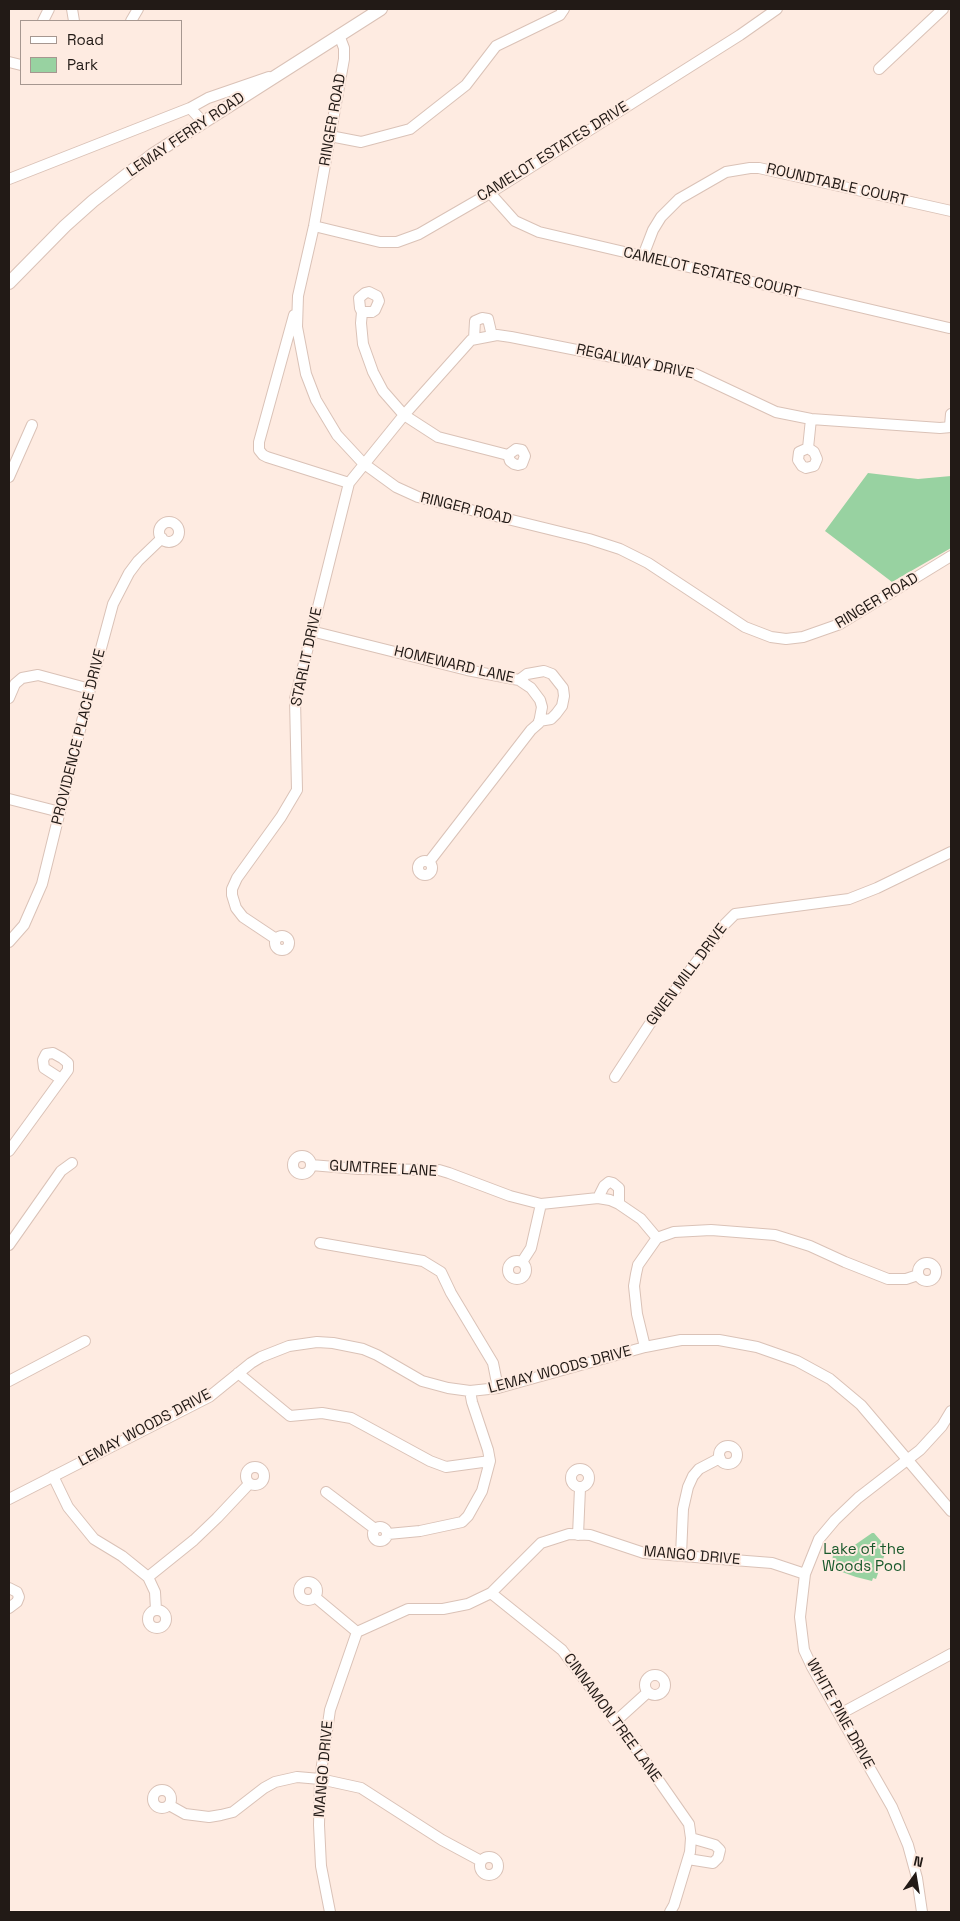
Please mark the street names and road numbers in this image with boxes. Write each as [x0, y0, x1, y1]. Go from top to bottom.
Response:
street label: RINGER ROAD [316, 72, 350, 168]
street label: LEMAY FERRY ROAD [124, 89, 248, 181]
street label: CAMELOT ESTATES DRIVE [474, 98, 632, 206]
street label: ROUNDTABLE COURT [765, 160, 909, 210]
street label: CAMELOT ESTATES COURT [621, 244, 803, 302]
street label: REGALWAY DRIVE [575, 341, 695, 383]
street label: RINGER ROAD [418, 489, 514, 529]
street label: RINGER ROAD [832, 569, 922, 633]
street label: STARLIT DRIVE [288, 606, 326, 708]
street label: HOMEWARD LANE [392, 642, 516, 688]
street label: PROVIDENCE PLACE DRIVE [48, 647, 110, 827]
street label: GWEN MILL DRIVE [643, 920, 731, 1030]
street label: GUMTREE LANE [329, 1157, 437, 1181]
street label: LEMAY WOODS DRIVE [486, 1342, 634, 1398]
street label: LEMAY WOODS DRIVE [76, 1385, 214, 1471]
street label: MANGO DRIVE [643, 1543, 741, 1569]
street label: CINNAMON TREE LANE [559, 1650, 665, 1786]
street label: WHITE PINE DRIVE [802, 1656, 878, 1772]
street label: MANGO DRIVE [311, 1720, 337, 1818]

